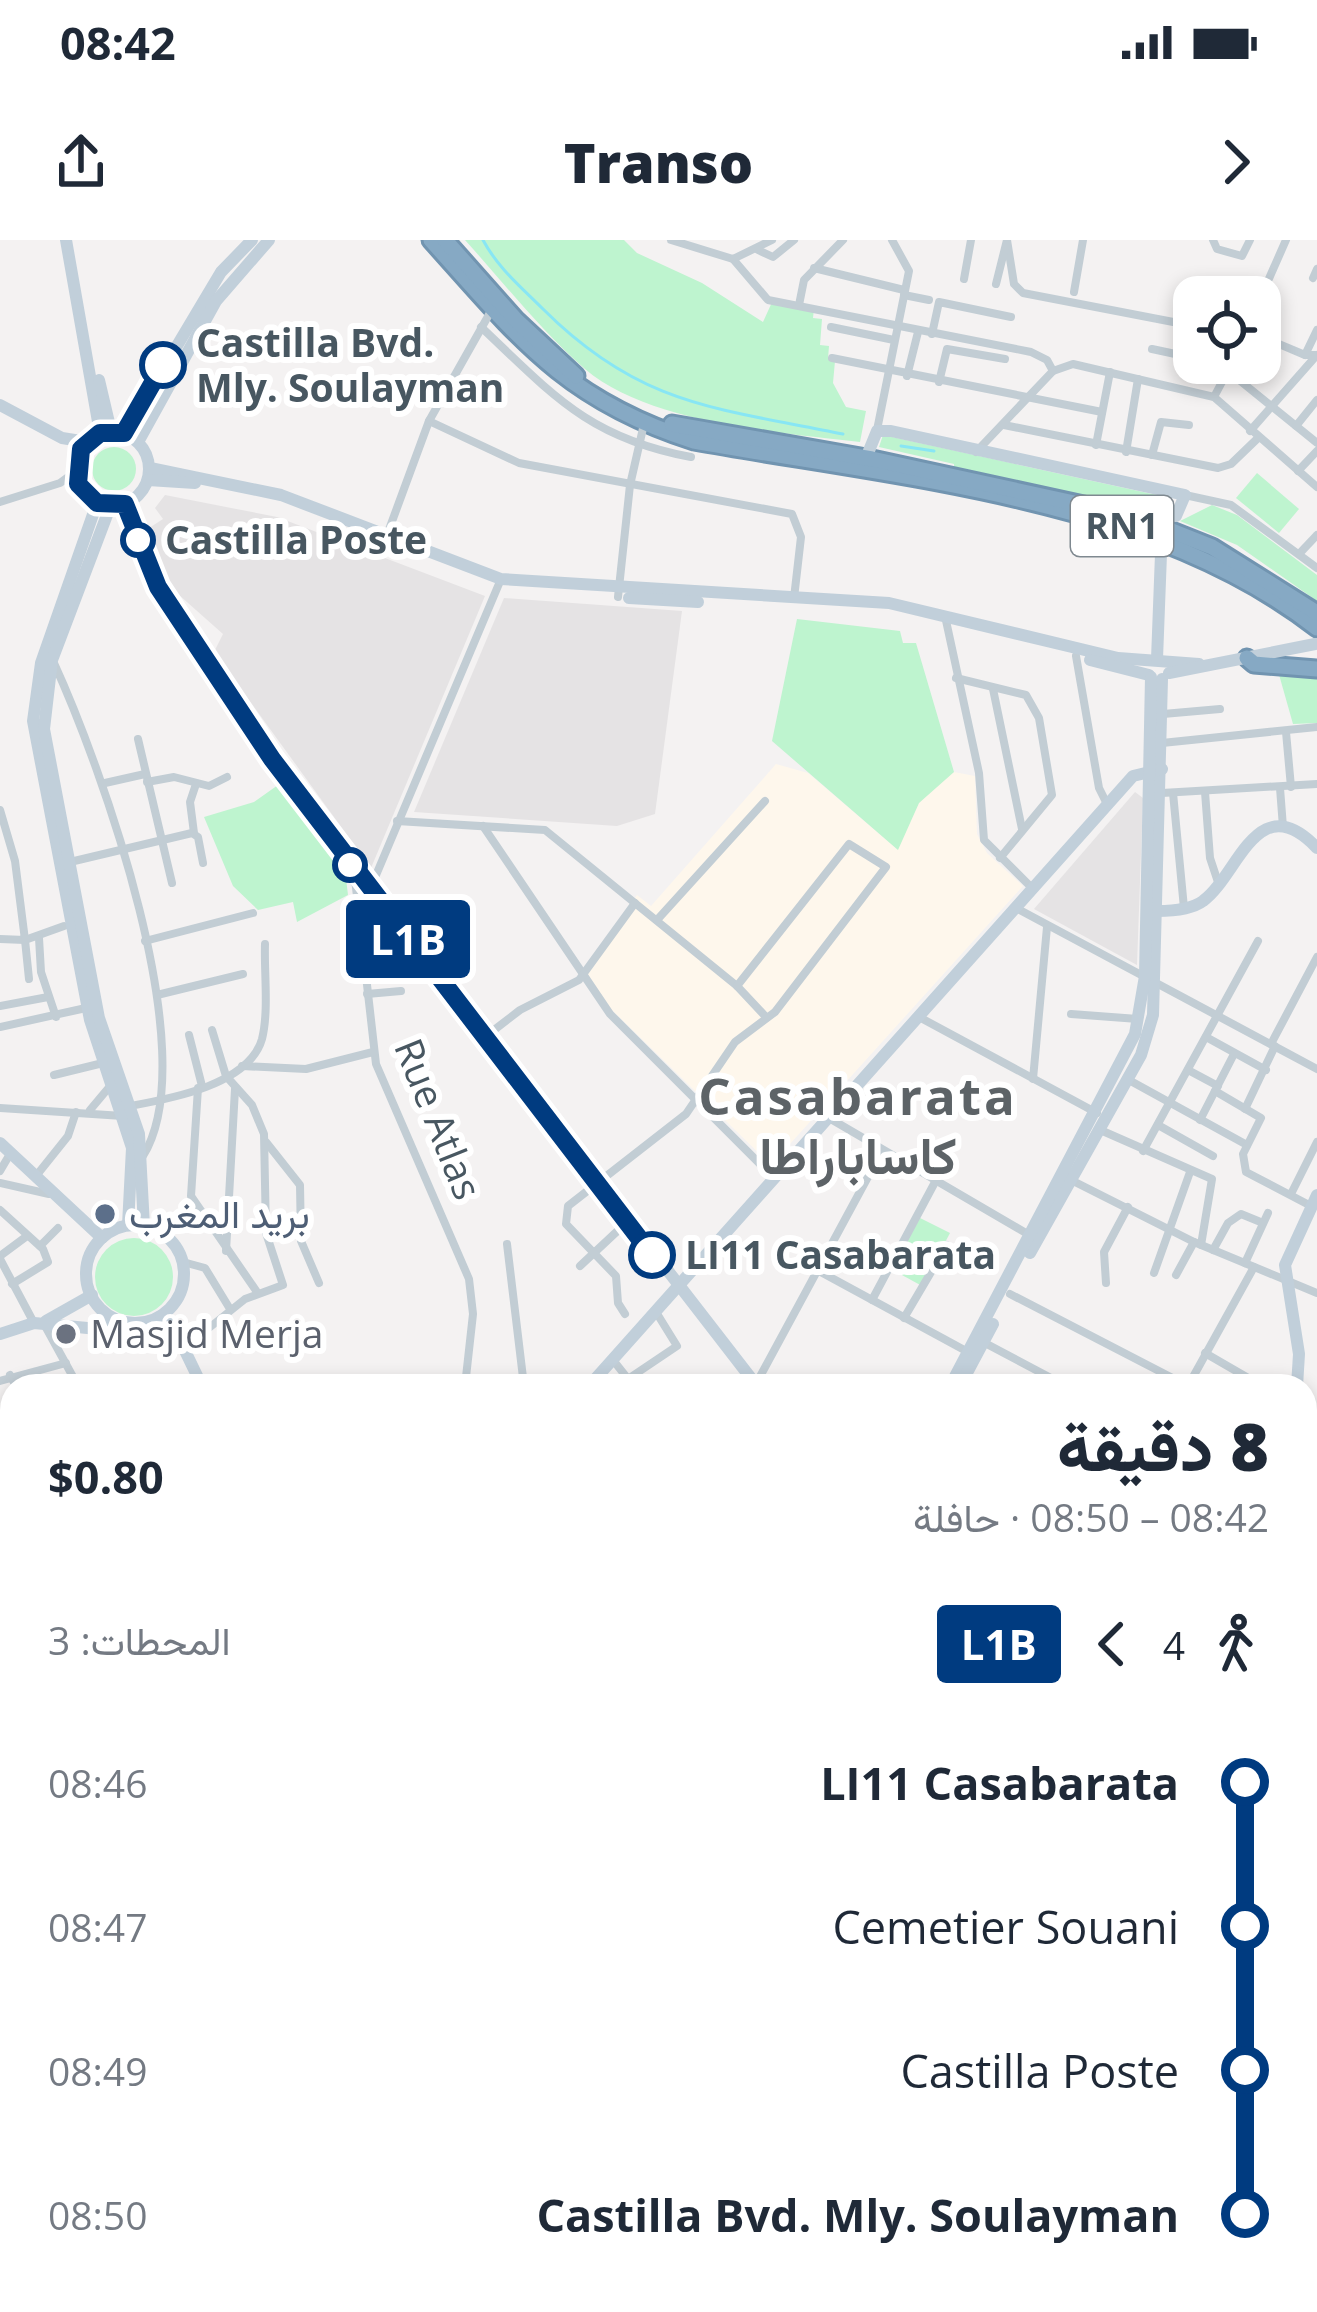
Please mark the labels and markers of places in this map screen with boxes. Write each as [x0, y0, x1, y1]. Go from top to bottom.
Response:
place label: Castilla Bvd. Mly. Soulayman [196, 315, 505, 413]
marker: Castilla Bvd. Mly. Soulayman [141, 343, 185, 387]
place label: Castilla Poste [165, 512, 427, 565]
marker: Castilla Poste [122, 524, 154, 556]
unlabelled marker [334, 849, 366, 881]
place label: بريد المغرب [129, 1186, 310, 1239]
marker: بريد المغرب [92, 1201, 118, 1227]
place label: LI11 Casabarata [685, 1227, 996, 1280]
marker: LI11 Casabarata [630, 1233, 674, 1277]
place label: Masjid Merja [90, 1306, 323, 1359]
marker: Masjid Merja [53, 1321, 79, 1347]

